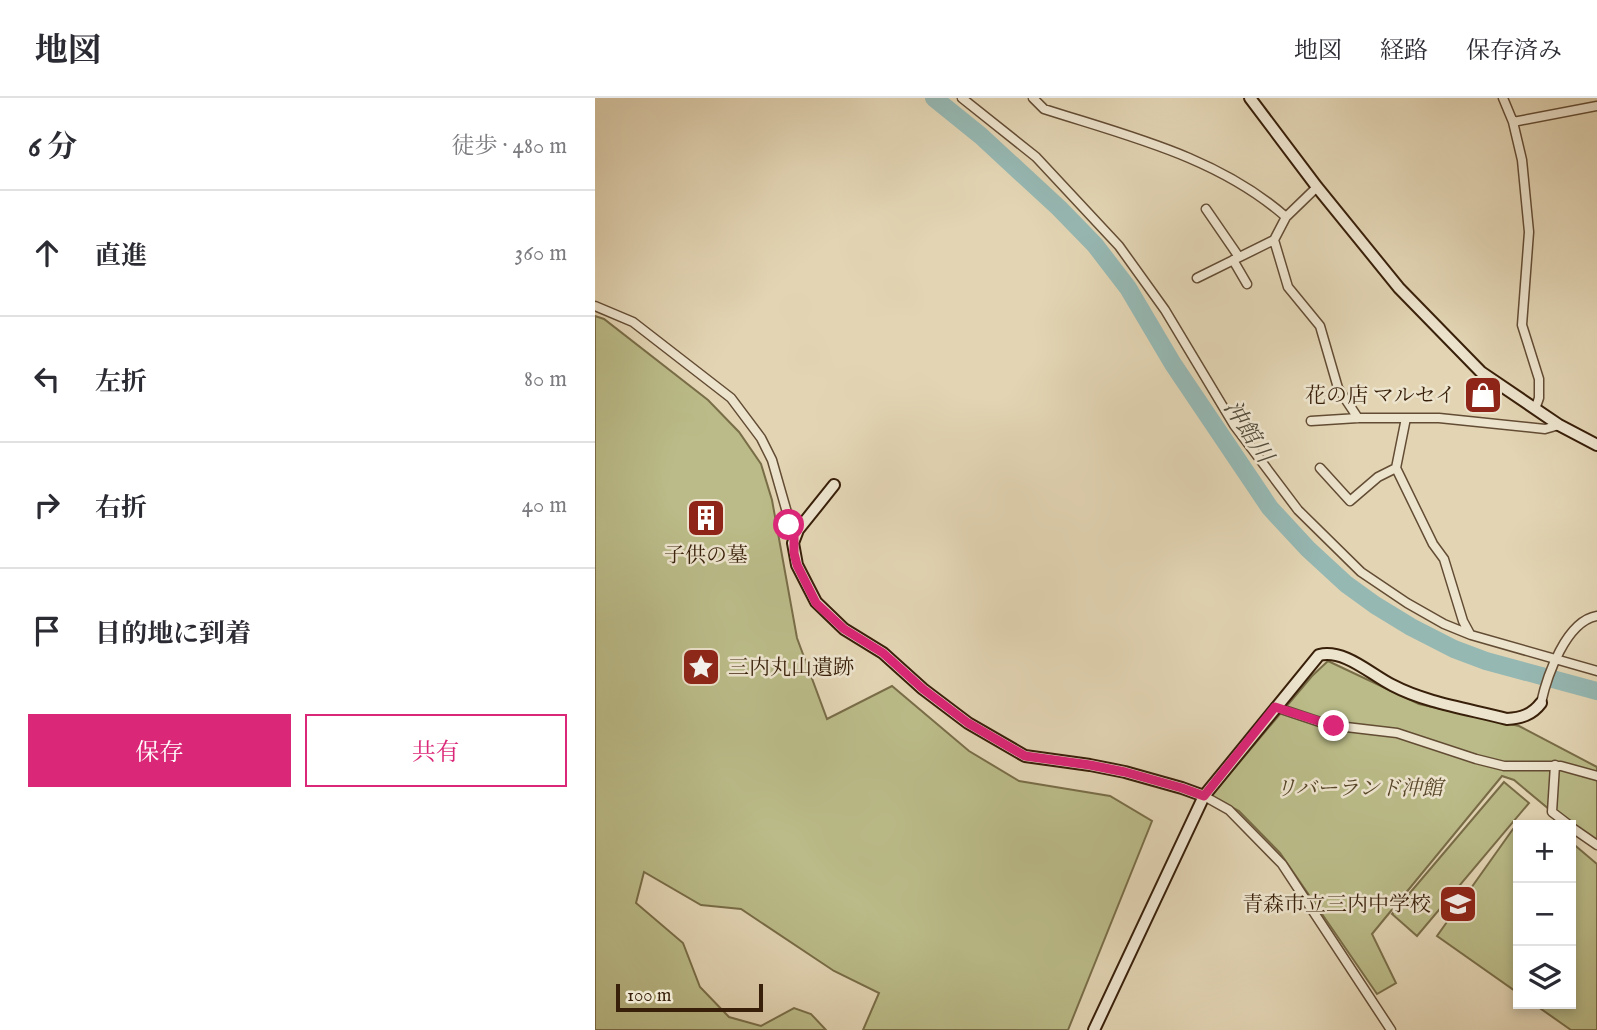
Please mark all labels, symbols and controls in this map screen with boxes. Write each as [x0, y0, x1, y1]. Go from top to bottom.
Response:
text: 地図 [35, 31, 101, 73]
text: 地図 [1294, 36, 1342, 67]
text: 経路 [1380, 36, 1428, 67]
text: 保存済み [1466, 36, 1562, 67]
text: 6 分 [28, 129, 77, 167]
text: 徒歩 · 480 m [452, 132, 567, 161]
icon: ahead [28, 234, 66, 272]
text: 360 m [515, 239, 567, 268]
text: 直進 [95, 240, 147, 273]
icon: left [28, 360, 66, 398]
text: 80 m [524, 365, 567, 394]
text: 左折 [95, 366, 147, 399]
shop icon: 花の店 マルセイ [1462, 374, 1504, 416]
place label: 花の店 マルセイ [1305, 383, 1456, 410]
water label: 沖館川 [1217, 395, 1280, 471]
icon: right [28, 486, 66, 524]
text: 40 m [522, 491, 567, 520]
text: 右折 [95, 492, 147, 525]
building icon: 子供の墓 [685, 497, 727, 539]
route start [773, 509, 804, 540]
place label: 子供の墓 [664, 543, 748, 570]
icon: arrive [28, 612, 66, 650]
text: 目的地に到着 [95, 618, 251, 651]
place icon: 三内丸山遺跡 [680, 646, 722, 688]
place label: 三内丸山遺跡 [728, 655, 854, 682]
route end [1318, 710, 1349, 741]
button: 保存 [28, 714, 291, 787]
button: 共有 [305, 714, 567, 787]
park label: リバーランド沖館 [1275, 776, 1447, 803]
map controls [1513, 820, 1576, 1009]
button: + [1513, 820, 1576, 883]
school or university icon: 青森市立三内中学校 [1437, 883, 1479, 925]
button: − [1513, 883, 1576, 946]
place label: 青森市立三内中学校 [1242, 892, 1431, 919]
button: layers [1513, 946, 1576, 1009]
scale bar [616, 981, 763, 1013]
text: 100 m [627, 984, 671, 1008]

